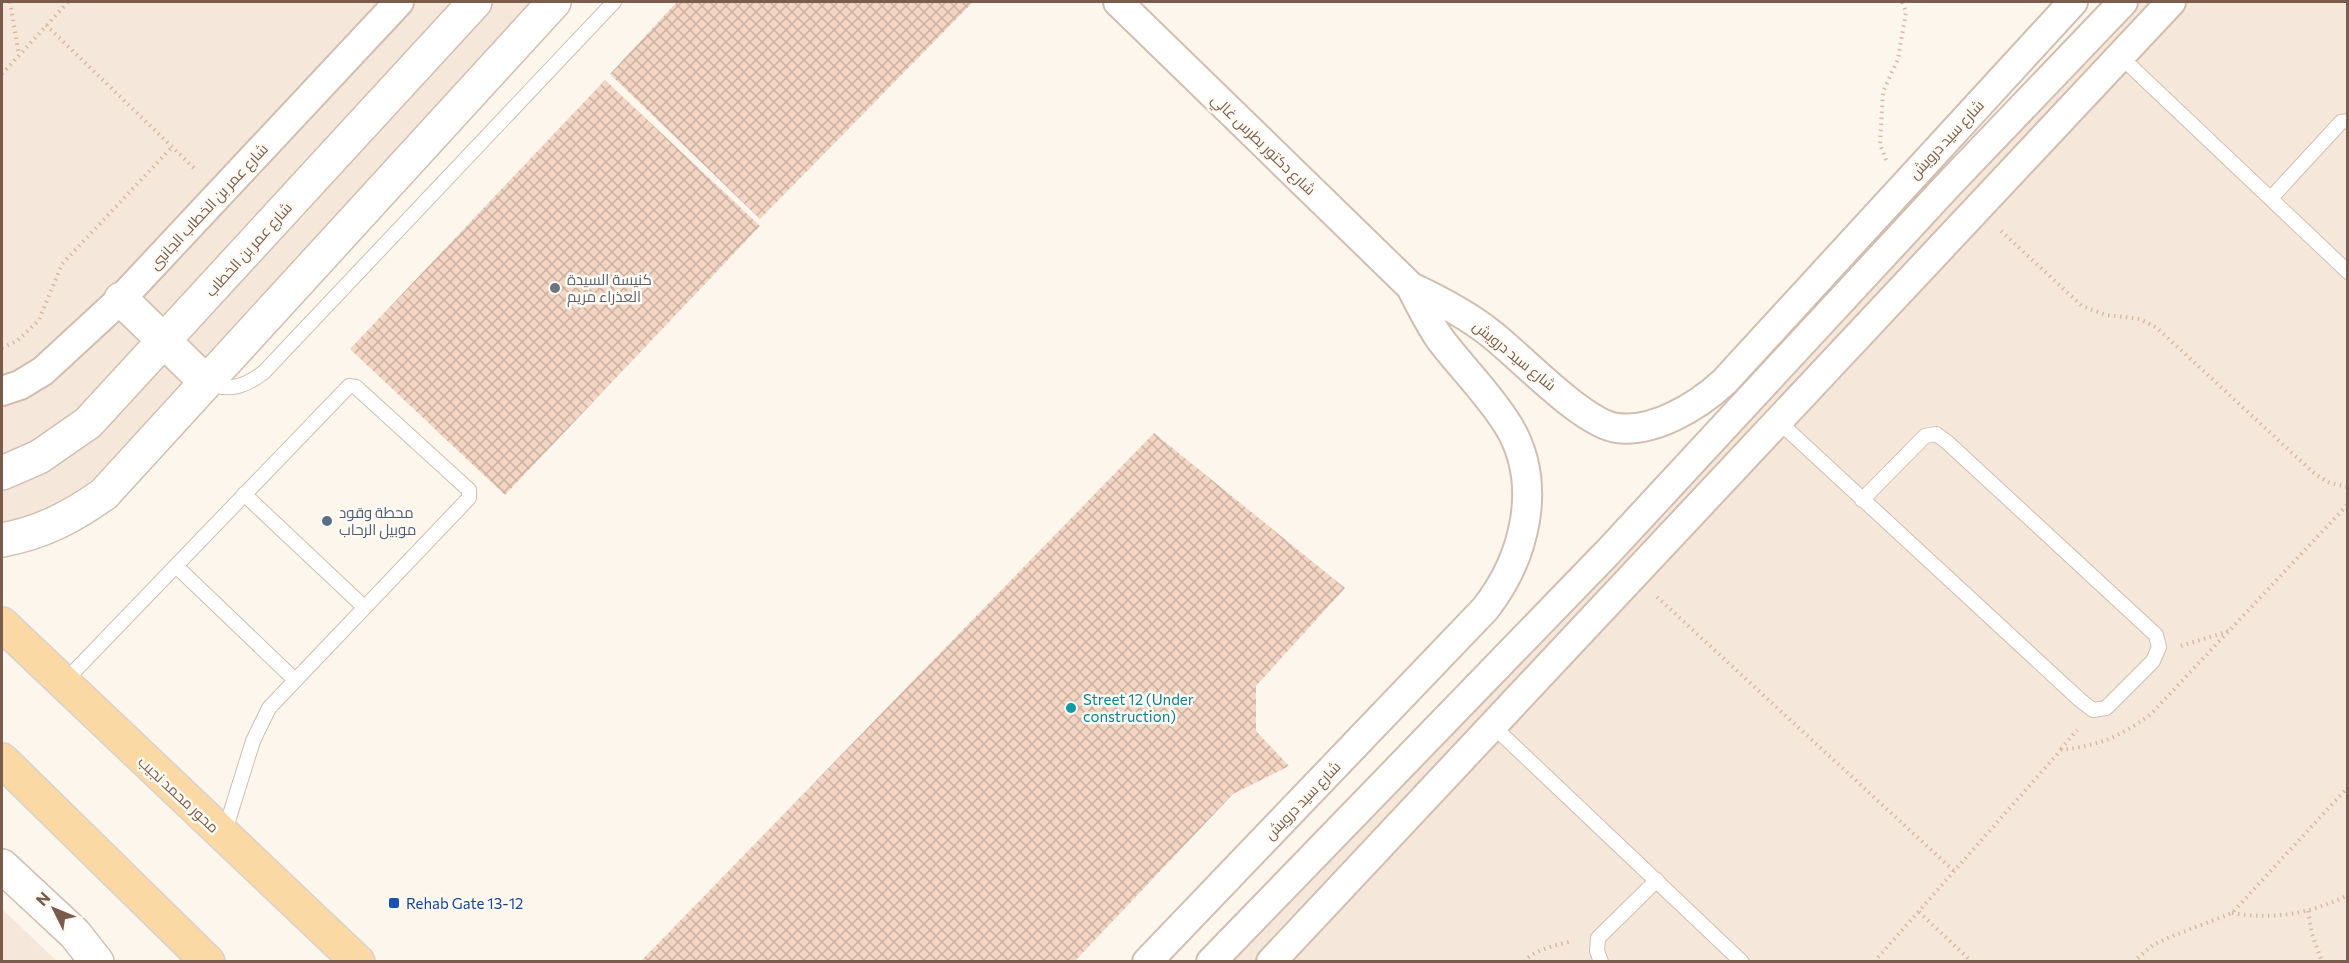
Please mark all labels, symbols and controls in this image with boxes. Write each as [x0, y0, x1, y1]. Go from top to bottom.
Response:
street label: شارع دكتور بطرس غالي [1205, 90, 1320, 201]
street label: شارع سيد درويش [1905, 96, 1989, 184]
street label: شارع عمر بن الخطاب الجانبى [145, 139, 271, 273]
street label: شارع عمر بن الخطاب [201, 198, 295, 300]
place label: كنيسة السيدة العذراء مريم [567, 270, 652, 307]
marker: كنيسة السيدة العذراء مريم [548, 281, 562, 295]
street label: شارع سيد درويش [1468, 316, 1560, 396]
place label: محطة وقود موبيل الرحاب [339, 503, 416, 540]
marker: محطة وقود موبيل الرحاب [320, 514, 334, 528]
place label: Street 12 (Under construction) [1083, 690, 1194, 725]
marker: Street 12 (Under construction) [1064, 701, 1078, 715]
street label: محور محمد نجيب [134, 752, 223, 837]
street label: شارع سيد درويش [1260, 757, 1346, 845]
north arrow [24, 879, 84, 939]
text: N [32, 888, 54, 909]
place label: Rehab Gate 13-12 [406, 894, 523, 912]
marker: Rehab Gate 13-12 [387, 896, 401, 910]

